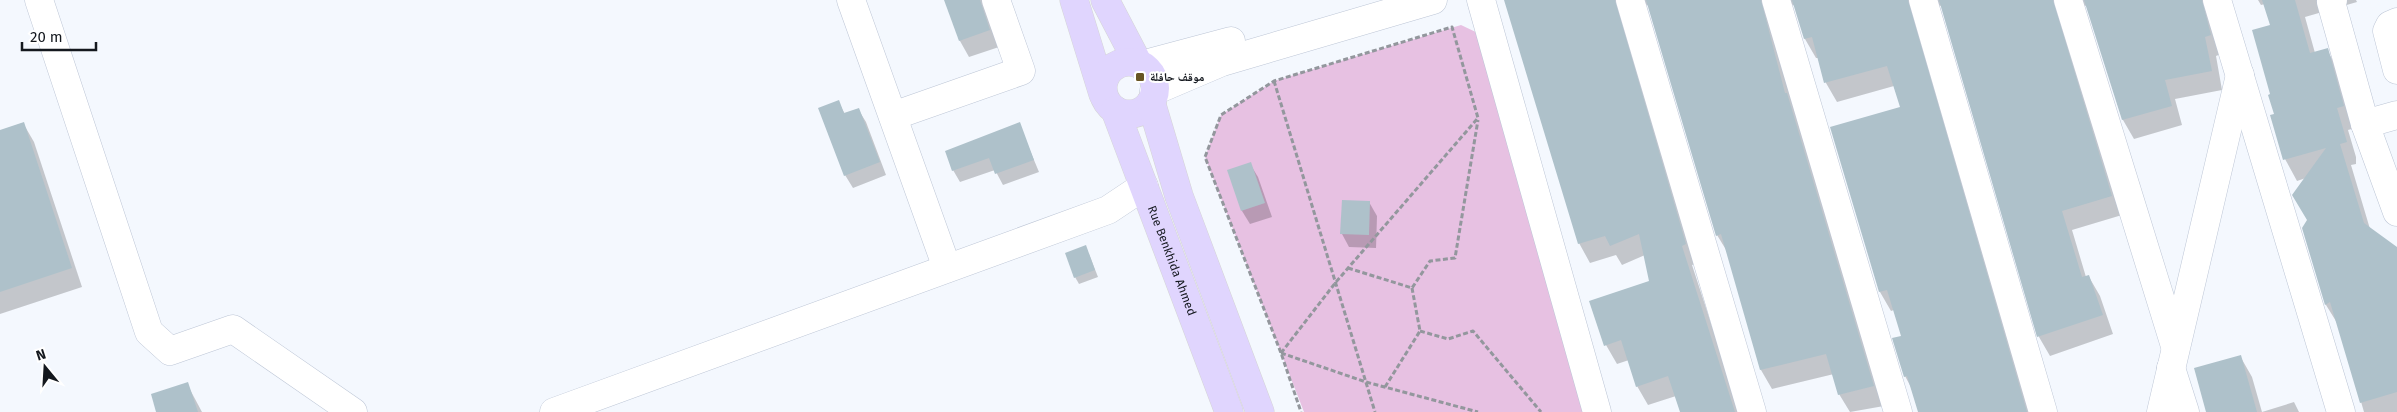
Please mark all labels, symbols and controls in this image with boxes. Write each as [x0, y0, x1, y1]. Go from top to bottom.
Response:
scale bar [22, 20, 96, 52]
text: 20 m [30, 28, 63, 46]
place label: موقف حافلة [1150, 70, 1205, 84]
marker: موقف حافلة [1134, 71, 1146, 83]
street label: Rue Benkhida Ahmed [1145, 204, 1199, 318]
north arrow [20, 342, 70, 392]
text: N [34, 346, 48, 365]

